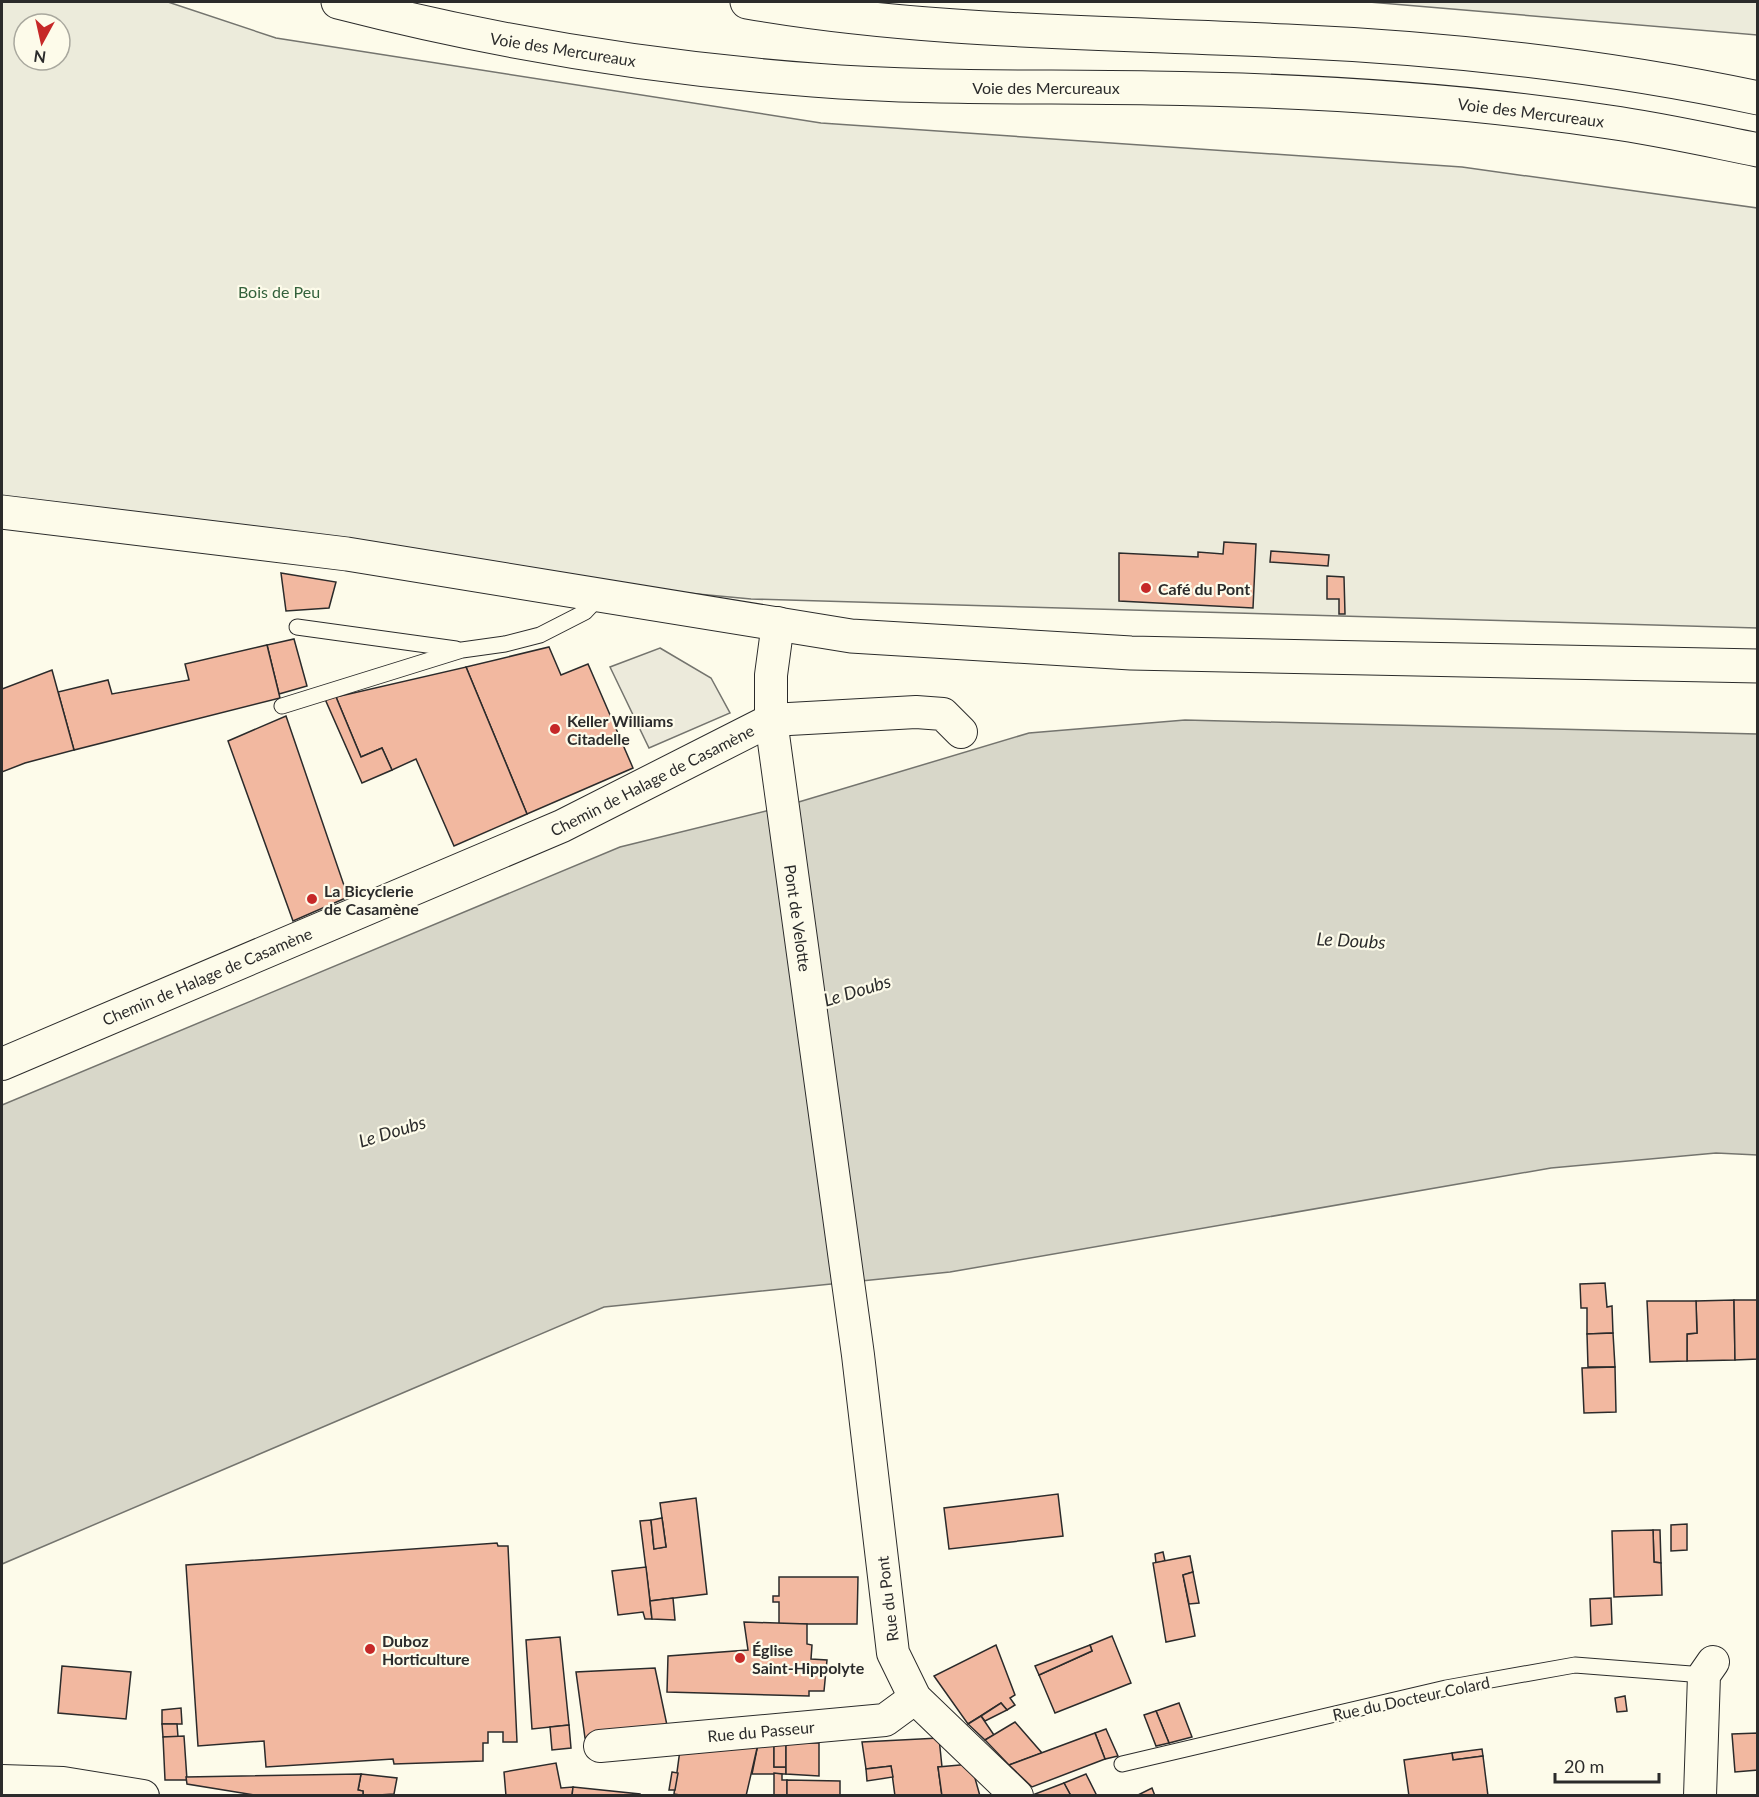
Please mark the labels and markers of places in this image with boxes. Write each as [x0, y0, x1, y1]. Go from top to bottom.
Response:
place label: Café du Pont [1158, 579, 1250, 598]
marker: Café du Pont [1139, 581, 1153, 595]
place label: Keller Williams Citadelle [567, 711, 673, 748]
marker: Keller Williams Citadelle [548, 722, 562, 736]
place label: La Bicyclerie de Casamène [324, 881, 419, 918]
marker: La Bicyclerie de Casamène [305, 892, 319, 906]
place label: Duboz Horticulture [382, 1631, 470, 1668]
place label: Église Saint-Hippolyte [752, 1640, 865, 1677]
marker: Duboz Horticulture [363, 1642, 377, 1656]
marker: Église Saint-Hippolyte [733, 1651, 747, 1665]

